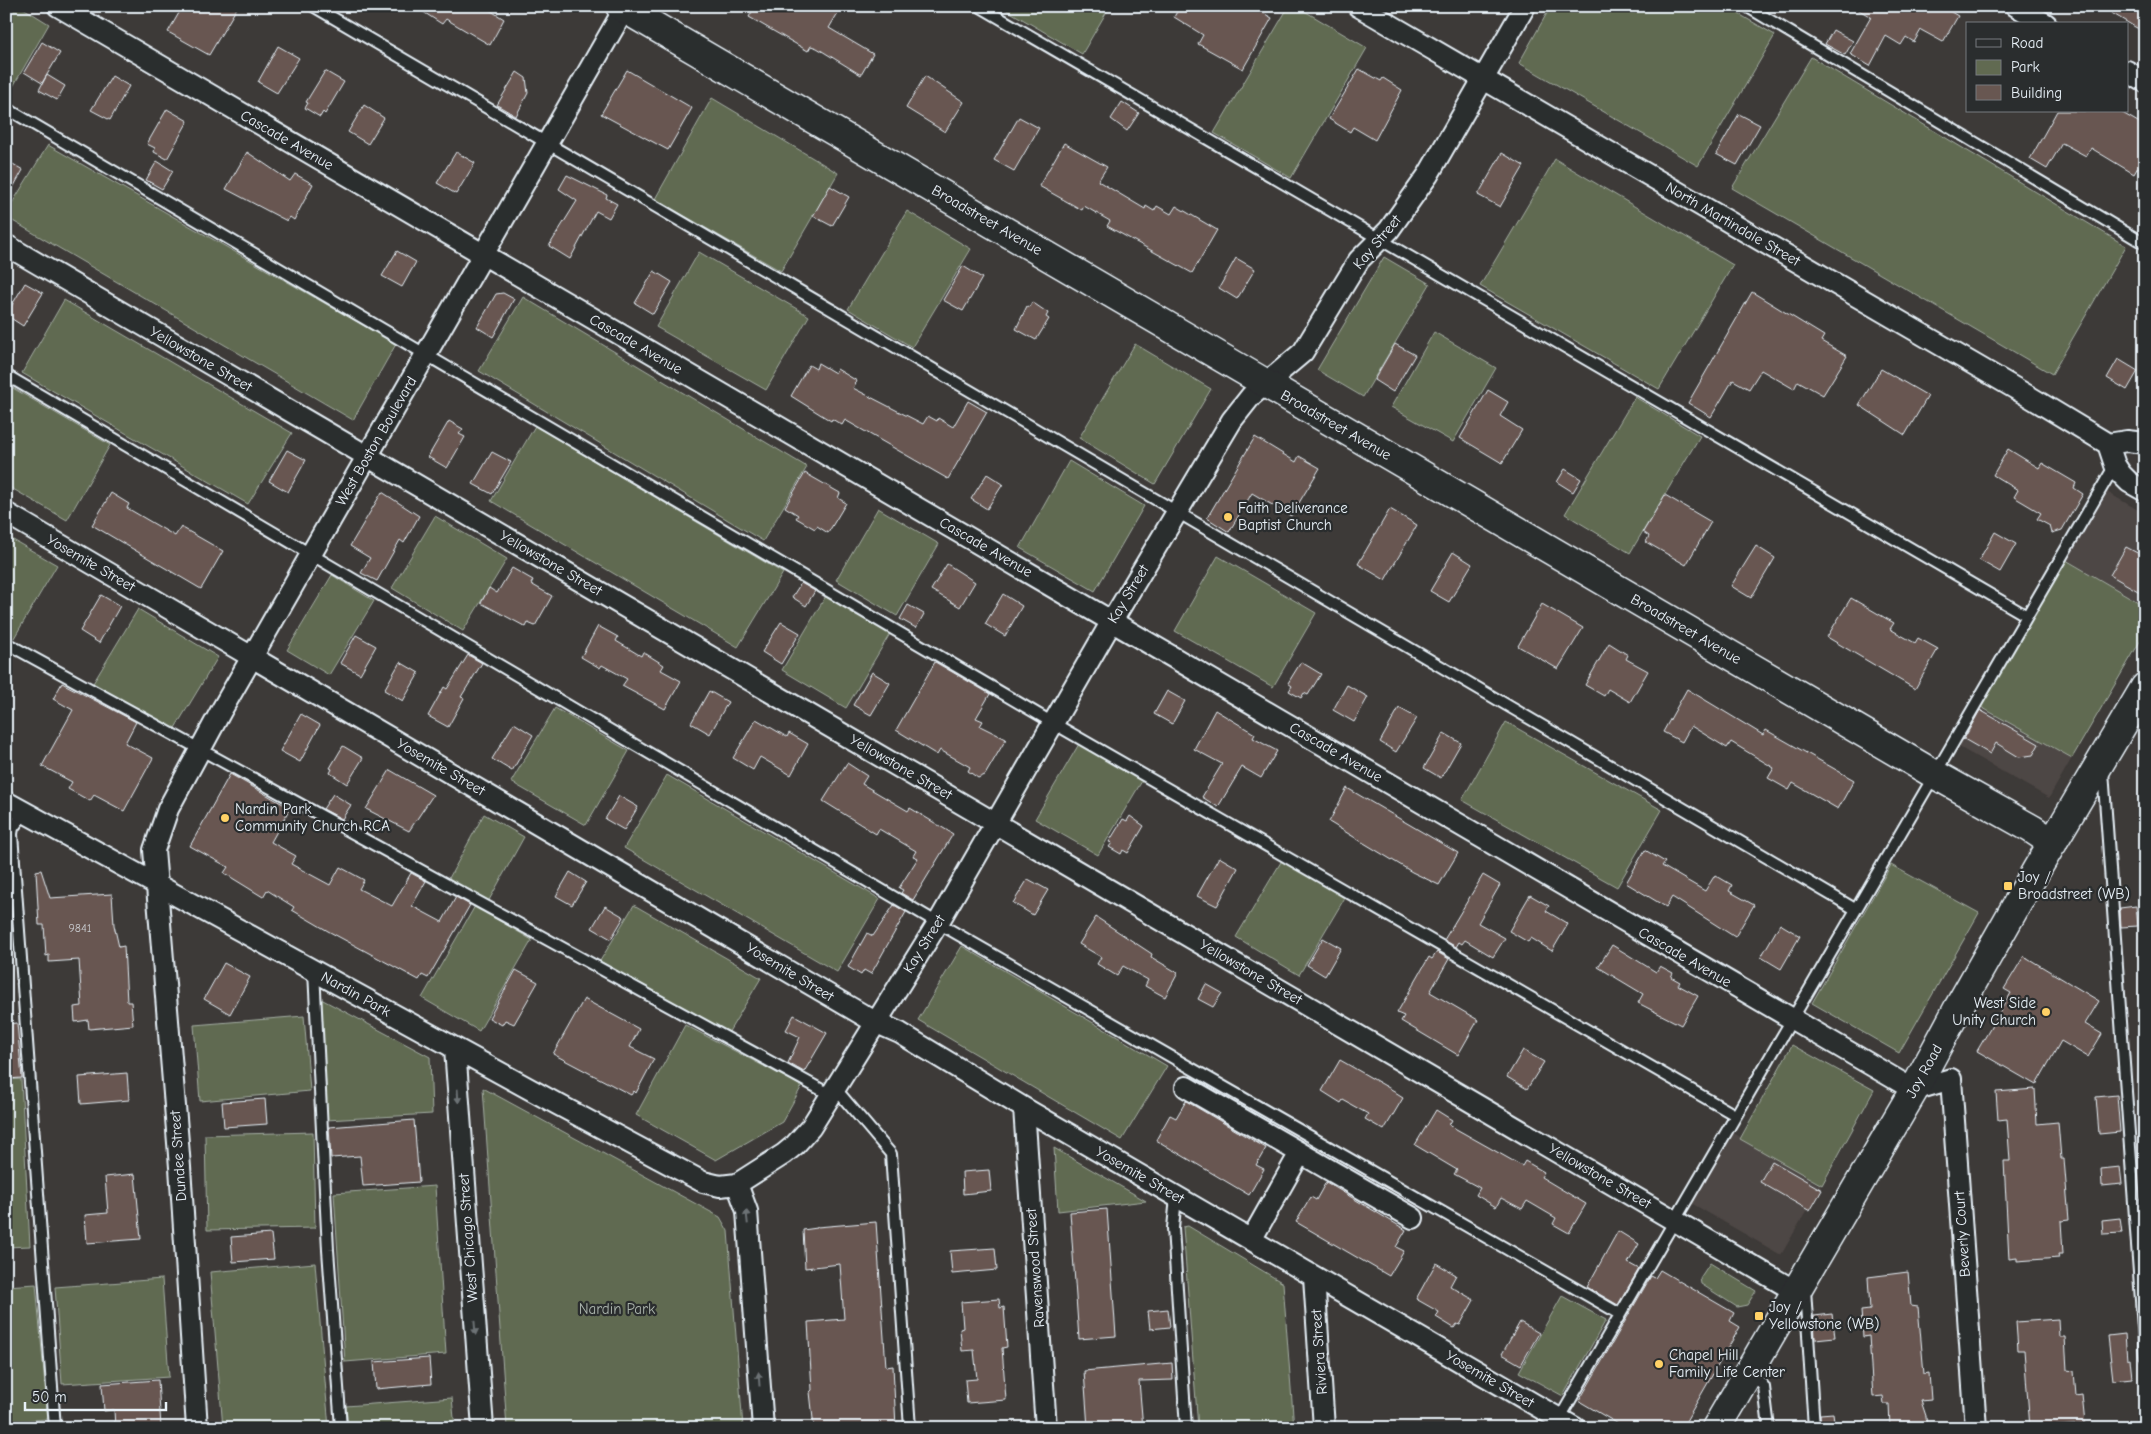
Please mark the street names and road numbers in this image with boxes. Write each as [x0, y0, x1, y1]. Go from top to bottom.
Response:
street label: Cascade Avenue [237, 106, 337, 174]
street label: North Martindale Street [1662, 178, 1804, 270]
street label: Broadstreet Avenue [928, 181, 1046, 259]
street label: Kay Street [1349, 211, 1405, 273]
street label: Cascade Avenue [586, 310, 686, 378]
street label: Yellowstone Street [147, 322, 256, 396]
street label: West Boston Boulevard [332, 373, 420, 509]
street label: Broadstreet Avenue [1277, 386, 1395, 464]
street label: Cascade Avenue [936, 513, 1036, 581]
street label: Yellowstone Street [497, 526, 606, 600]
street label: Yosemite Street [43, 530, 139, 596]
street label: Kay Street [1103, 561, 1153, 627]
street label: Broadstreet Avenue [1627, 590, 1745, 668]
street label: Cascade Avenue [1286, 718, 1386, 786]
street label: Yellowstone Street [847, 730, 956, 804]
street label: Yosemite Street [393, 734, 489, 800]
street label: Kay Street [899, 911, 949, 977]
street label: Cascade Avenue [1635, 923, 1735, 991]
street label: Yellowstone Street [1197, 935, 1306, 1009]
street label: Yosemite Street [743, 939, 838, 1006]
street label: Nardin Park [318, 968, 394, 1021]
street label: Joy Road [1902, 1041, 1946, 1101]
street label: Dundee Street [166, 1109, 190, 1202]
street label: Yellowstone Street [1546, 1139, 1655, 1213]
street label: Yosemite Street [1092, 1142, 1188, 1208]
street label: West Chicago Street [454, 1172, 481, 1303]
street label: Beverly Court [1950, 1190, 1974, 1278]
street label: Ravenswood Street [1022, 1207, 1048, 1328]
street label: Riviera Street [1307, 1308, 1331, 1395]
street label: Yosemite Street [1442, 1346, 1538, 1412]

